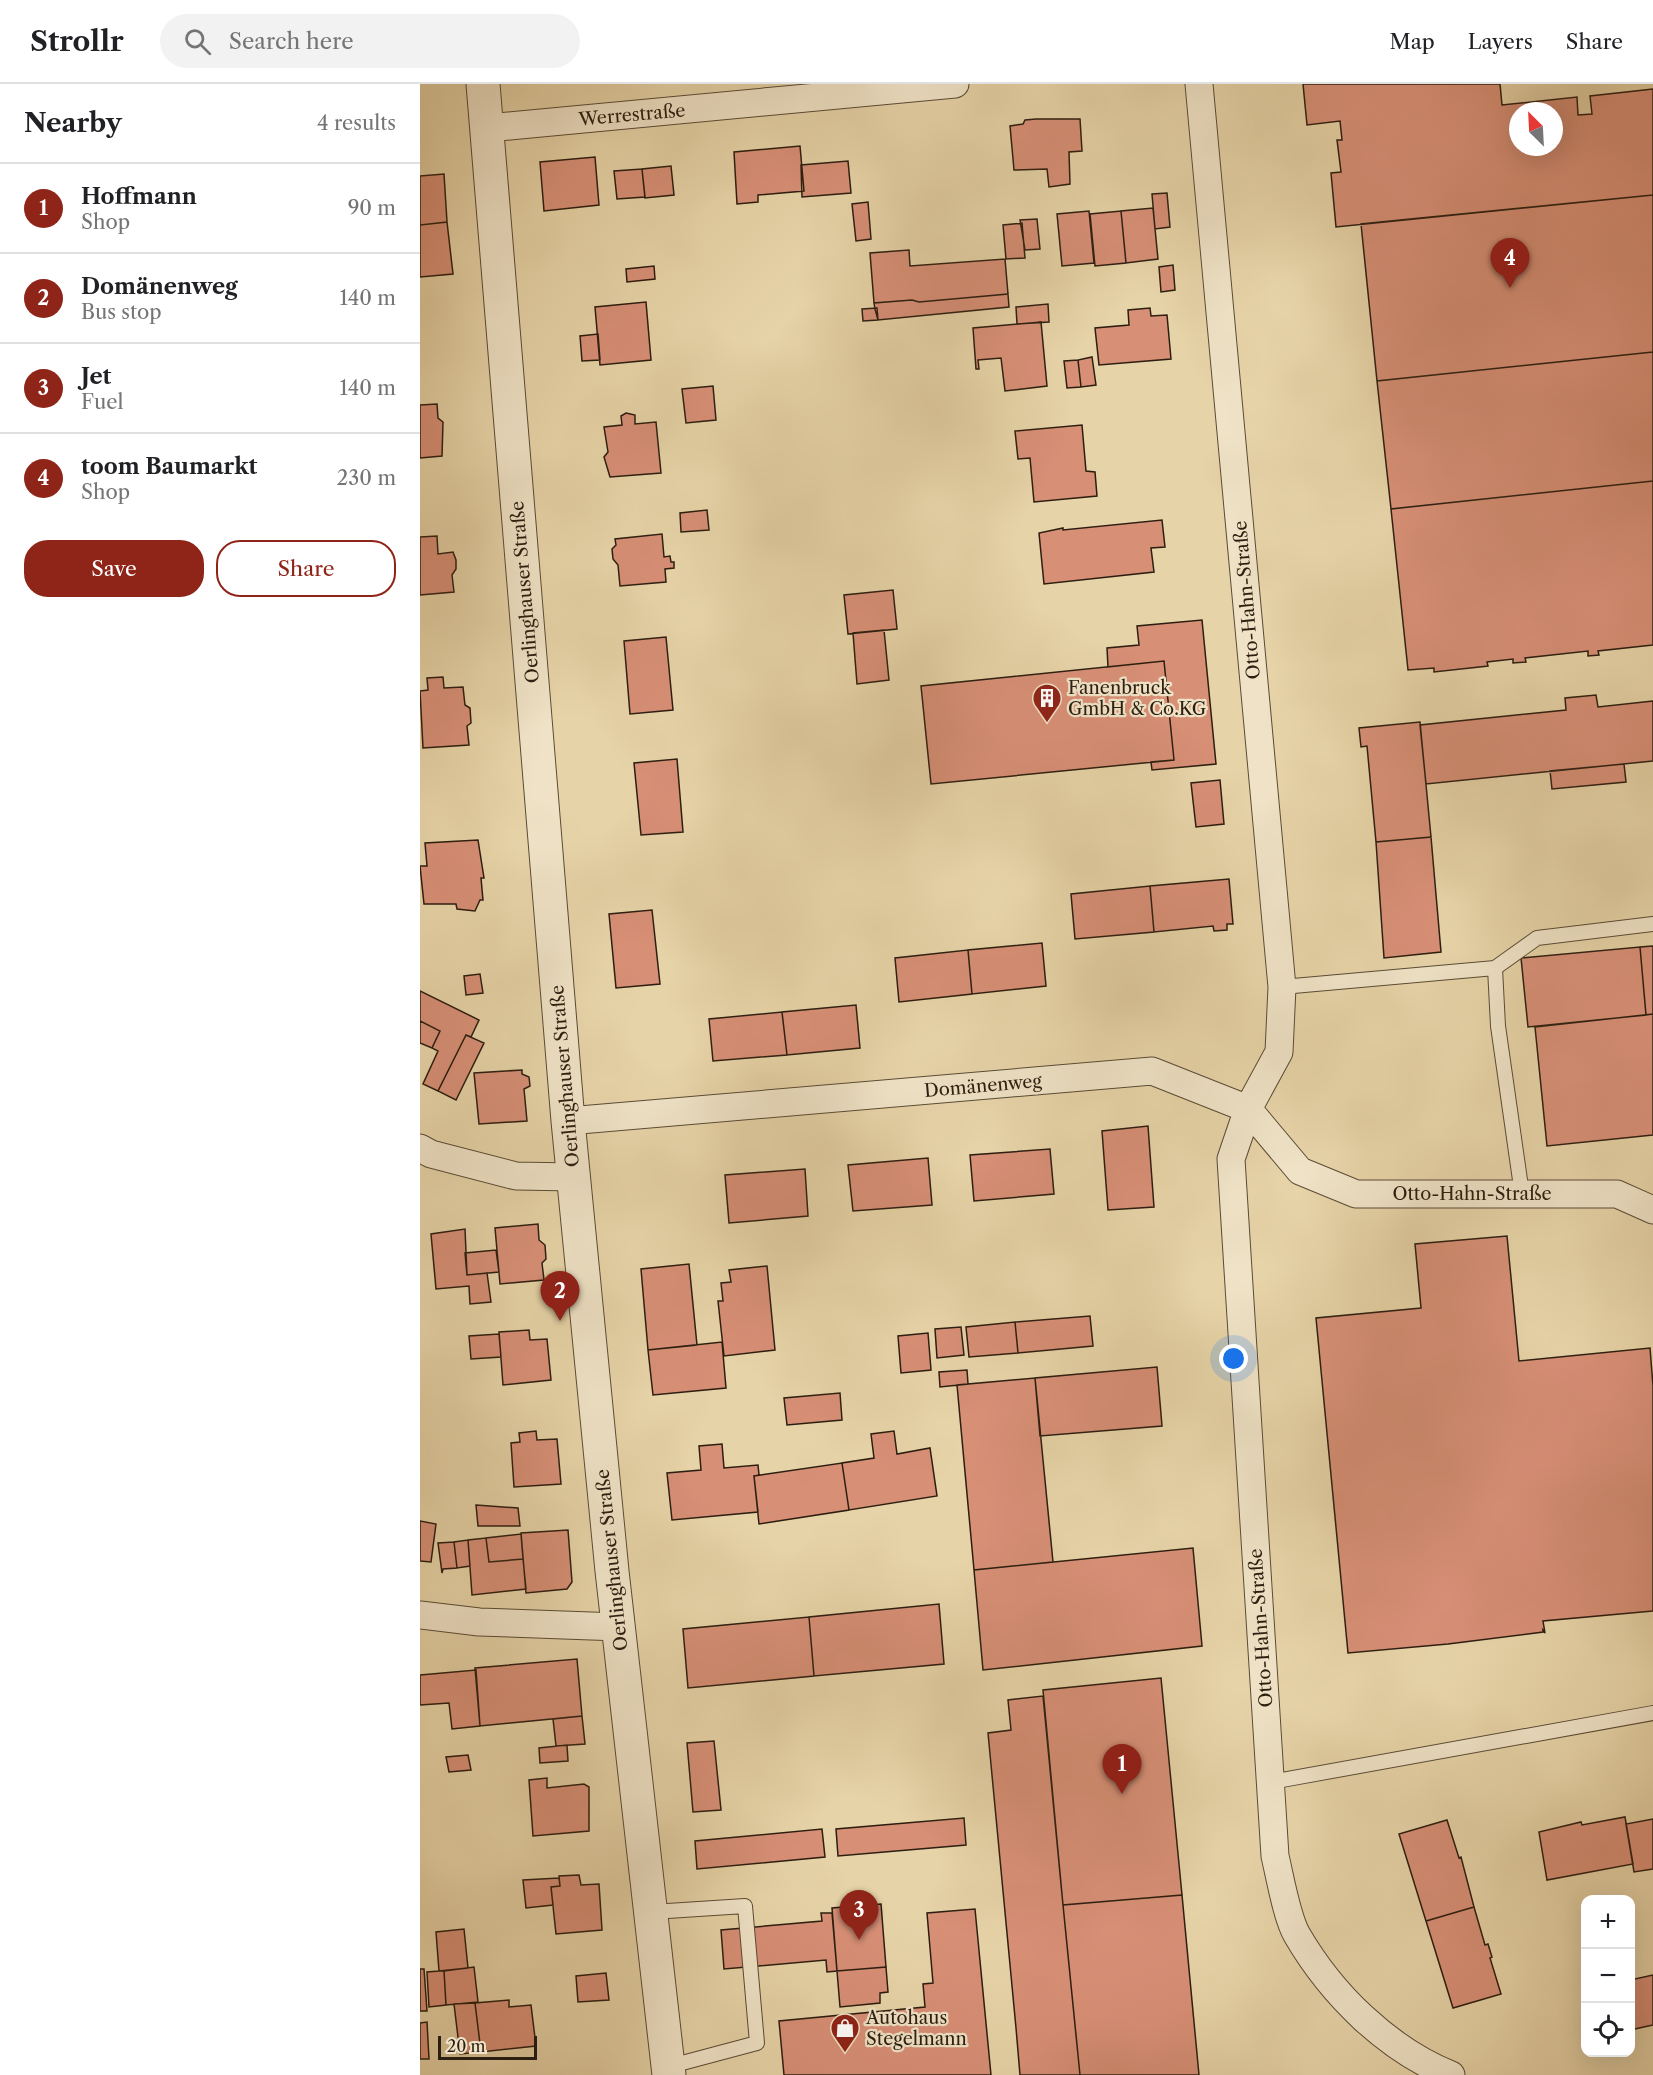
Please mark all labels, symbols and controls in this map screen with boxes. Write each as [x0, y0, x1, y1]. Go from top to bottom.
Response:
search box [160, 14, 580, 68]
text: Strollr [30, 24, 124, 58]
icon: search [181, 25, 214, 58]
text: Search here [229, 28, 353, 55]
text: Map [1390, 29, 1435, 54]
text: Layers [1468, 29, 1533, 54]
text: Share [1566, 29, 1623, 54]
street label: Werrestraße [577, 99, 686, 131]
north arrow [1509, 102, 1563, 156]
text: Nearby [24, 107, 122, 139]
text: 4 results [317, 111, 396, 135]
text: Hoffmann [81, 183, 197, 210]
text: 1 [39, 196, 48, 220]
text: 90 m [348, 196, 396, 220]
text: Shop [81, 210, 130, 234]
pin: 4 [1490, 238, 1530, 288]
text: Domänenweg [81, 273, 238, 300]
text: 2 [38, 286, 49, 310]
text: 140 m [339, 286, 396, 310]
text: Bus stop [81, 300, 162, 324]
text: Jet [81, 363, 111, 390]
text: 3 [38, 376, 49, 400]
text: 140 m [339, 376, 396, 400]
text: Fuel [81, 390, 123, 414]
text: toom Baumarkt [81, 453, 257, 480]
text: 4 [38, 466, 49, 490]
text: 230 m [337, 466, 396, 490]
text: Shop [81, 480, 130, 504]
street label: Oerlinghauser Straße [506, 500, 544, 684]
street label: Otto-Hahn-Straße [1229, 520, 1265, 680]
button: Save [24, 540, 204, 597]
button: Share [216, 540, 396, 597]
place label: Fanenbruck GmbH & Co.KG [1068, 677, 1207, 720]
building icon: Fanenbruck GmbH & Co.KG [1031, 682, 1063, 724]
street label: Oerlinghauser Straße [546, 984, 584, 1168]
street label: Domänenweg [923, 1070, 1043, 1102]
street label: Otto-Hahn-Straße [1392, 1183, 1552, 1205]
pin: 2 [540, 1272, 580, 1321]
your location [1219, 1344, 1248, 1373]
street label: Oerlinghauser Straße [592, 1468, 632, 1652]
street label: Otto-Hahn-Straße [1244, 1548, 1278, 1708]
pin: 1 [1102, 1744, 1142, 1794]
pin: 3 [840, 1890, 878, 1940]
map controls [1581, 1895, 1635, 2057]
button: + [1581, 1895, 1635, 1949]
button: − [1581, 1949, 1635, 2003]
button: locate [1581, 2003, 1635, 2057]
place label: Autohaus Stegelmann [865, 2007, 967, 2050]
shop icon: Autohaus Stegelmann [829, 2012, 861, 2054]
scale bar [438, 2033, 537, 2060]
text: 20 m [447, 2036, 486, 2056]

